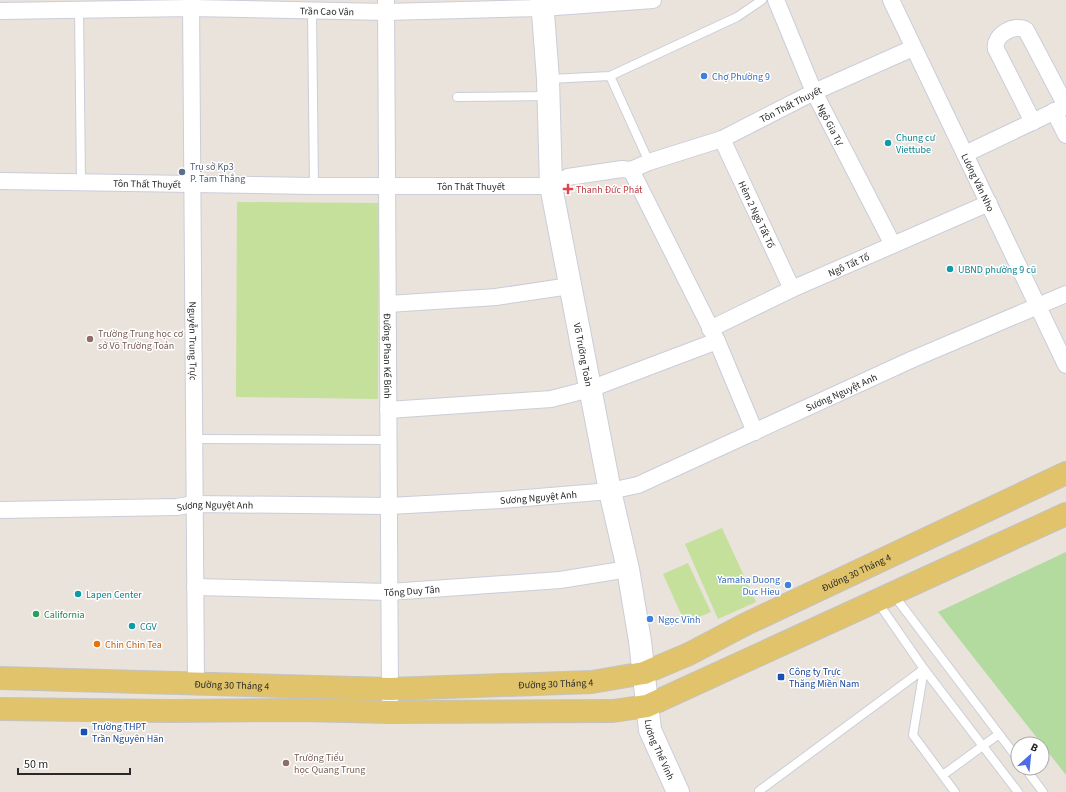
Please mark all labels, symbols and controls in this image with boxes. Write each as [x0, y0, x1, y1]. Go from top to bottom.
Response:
street label: Trần Cao Vân [300, 4, 354, 19]
place label: Chợ Phường 9 [712, 70, 770, 84]
marker: Chợ Phường 9 [699, 71, 709, 81]
street label: Tôn Thất Thuyết [757, 83, 825, 127]
street label: Ngô Gia Tự [813, 102, 847, 148]
place label: Chung cư Viettube [896, 131, 936, 157]
marker: Chung cư Viettube [883, 138, 893, 148]
street label: Lương Văn Nho [957, 151, 997, 214]
place label: Trụ sở Kp3 P. Tam Thắng [190, 160, 245, 186]
marker: Trụ sở Kp3 P. Tam Thắng [177, 167, 187, 177]
street label: Tôn Thất Thuyết [113, 177, 182, 192]
street label: Hẻm 2 Ngô Tất Tố [734, 179, 778, 251]
street label: Tôn Thất Thuyết [437, 180, 506, 194]
place label: Thanh Đức Phát [576, 183, 643, 197]
marker: Thanh Đức Phát [563, 184, 573, 194]
street label: Ngô Tất Tố [826, 250, 872, 280]
place label: UBND phường 9 cũ [958, 263, 1036, 277]
marker: UBND phường 9 cũ [945, 264, 955, 274]
street label: Nguyễn Trung Trực [185, 302, 200, 381]
street label: Đường Phan Kế Bính [380, 313, 394, 399]
street label: Võ Trường Toản [570, 322, 596, 388]
place label: Trường Trung học cơ sở Võ Trường Toản [98, 327, 184, 353]
marker: Trường Trung học cơ sở Võ Trường Toản [85, 334, 95, 344]
street label: Sương Nguyệt Anh [804, 370, 880, 415]
street label: Sương Nguyệt Anh [500, 488, 577, 508]
street label: Sương Nguyệt Anh [175, 498, 253, 515]
street label: Đường 30 Tháng 4 [820, 551, 893, 595]
place label: Yamaha Duong Duc Hieu [717, 573, 780, 599]
marker: Yamaha Duong Duc Hieu [783, 580, 793, 590]
street label: Tống Duy Tân [384, 582, 440, 600]
place label: Lapen Center [86, 588, 142, 602]
marker: Lapen Center [73, 589, 83, 599]
place label: California [44, 608, 84, 622]
marker: California [31, 609, 41, 619]
place label: Ngọc Vĩnh [658, 613, 701, 627]
marker: Ngọc Vĩnh [645, 614, 655, 624]
place label: CGV [140, 620, 157, 634]
marker: CGV [127, 621, 137, 631]
place label: Chin Chin Tea [105, 638, 162, 652]
marker: Chin Chin Tea [92, 639, 102, 649]
place label: Công ty Trực Thăng Miền Nam [789, 665, 859, 691]
marker: Công ty Trực Thăng Miền Nam [776, 672, 786, 682]
street label: Đường 30 Tháng 4 [518, 676, 594, 693]
street label: Đường 30 Tháng 4 [194, 677, 270, 694]
street label: Lương Thế Vinh [641, 719, 678, 782]
place label: Trường THPT Trần Nguyên Hãn [92, 720, 164, 746]
marker: Trường THPT Trần Nguyên Hãn [79, 727, 89, 737]
north arrow [1010, 736, 1050, 776]
text: B [1028, 739, 1041, 756]
scale bar [18, 750, 130, 776]
place label: Trường Tiểu học Quang Trung [294, 751, 365, 777]
text: 50 m [24, 756, 48, 773]
marker: Trường Tiểu học Quang Trung [281, 758, 291, 768]

